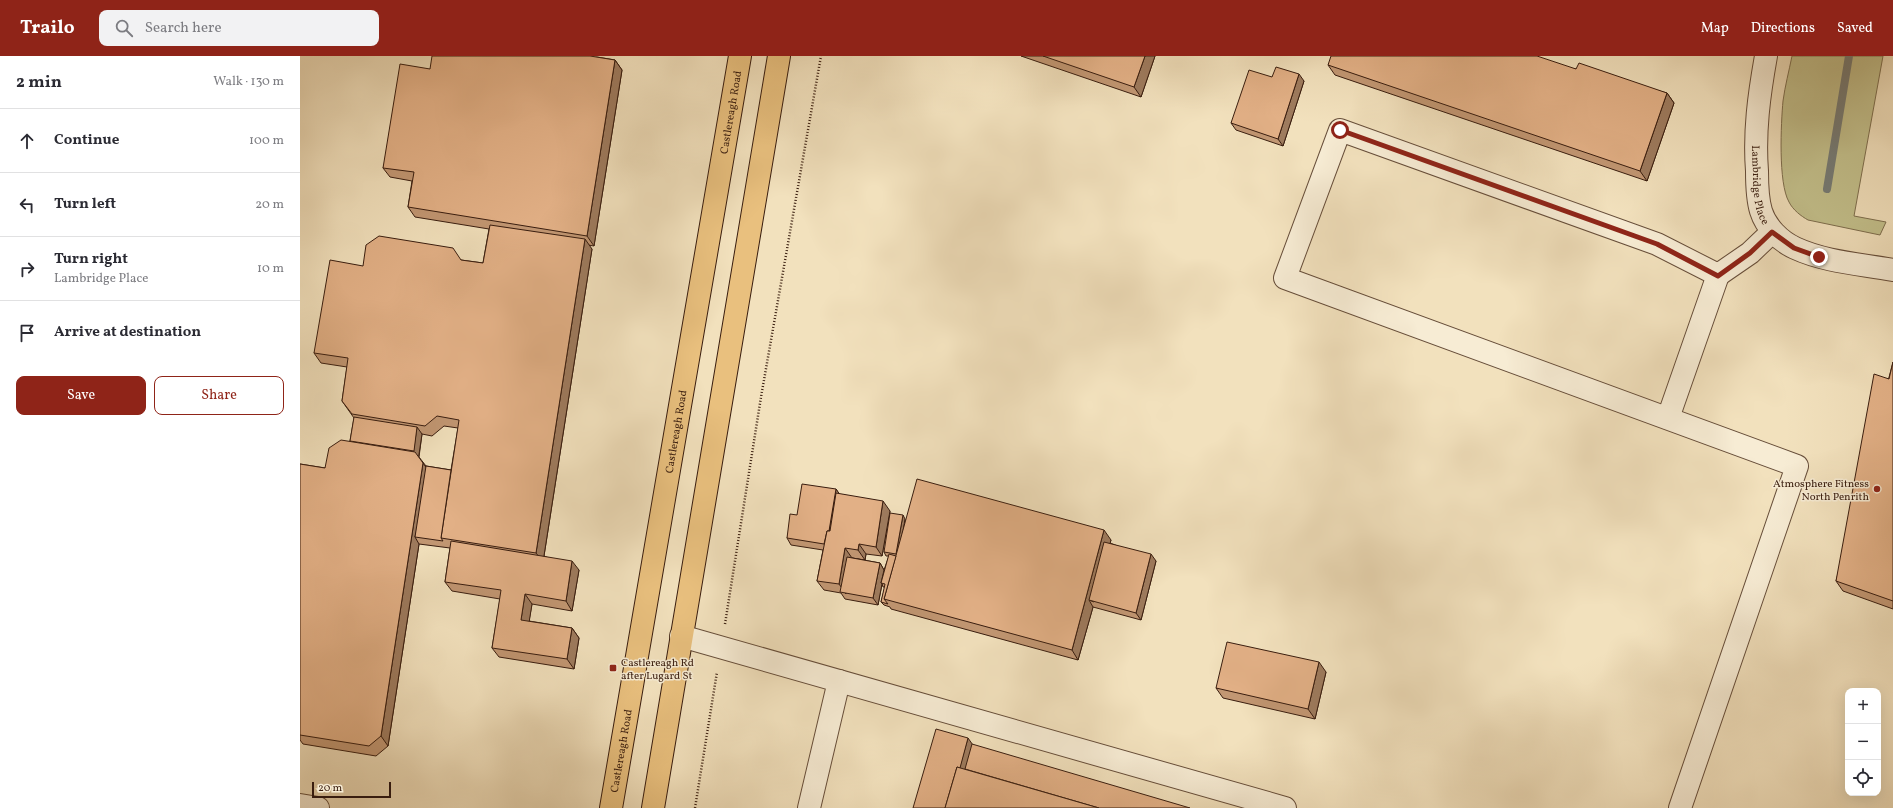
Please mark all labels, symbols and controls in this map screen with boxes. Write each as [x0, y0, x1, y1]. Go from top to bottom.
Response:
search box [99, 10, 379, 46]
text: Trailo [20, 15, 75, 41]
icon: search [113, 17, 135, 39]
text: Search here [145, 18, 222, 39]
text: Map [1701, 19, 1729, 38]
text: Directions [1751, 19, 1815, 38]
text: Saved [1837, 19, 1873, 38]
street label: Castlereagh Road [717, 70, 746, 155]
text: 2 min [16, 71, 62, 94]
text: Walk · 130 m [213, 73, 284, 91]
route start [1331, 121, 1349, 139]
icon: ahead [16, 130, 38, 152]
text: Continue [54, 130, 119, 151]
text: 100 m [249, 132, 284, 150]
street label: Lambridge Place [1747, 145, 1772, 228]
icon: left [16, 194, 38, 216]
text: Turn left [54, 194, 116, 215]
text: 20 m [255, 196, 284, 214]
route end [1810, 248, 1828, 266]
text: Turn right [54, 249, 128, 270]
icon: right [16, 258, 38, 280]
text: 10 m [257, 260, 284, 278]
text: Lambridge Place [54, 270, 148, 288]
icon: arrive [16, 322, 38, 344]
text: Arrive at destination [54, 322, 201, 343]
button: Save [16, 376, 146, 415]
button: Share [154, 376, 284, 415]
street label: Castlereagh Road [663, 389, 692, 475]
place label: Atmosphere Fitness North Penrith [1773, 477, 1869, 505]
marker: Atmosphere Fitness North Penrith [1872, 484, 1882, 494]
place label: Castlereagh Rd after Lugard St [621, 656, 694, 684]
marker: Castlereagh Rd after Lugard St [608, 663, 618, 673]
map controls [1845, 688, 1881, 796]
button: + [1845, 688, 1881, 724]
street label: Castlereagh Road [608, 708, 637, 794]
button: − [1845, 724, 1881, 760]
button: locate [1845, 760, 1881, 796]
scale bar [312, 780, 391, 799]
text: 20 m [318, 781, 342, 796]

